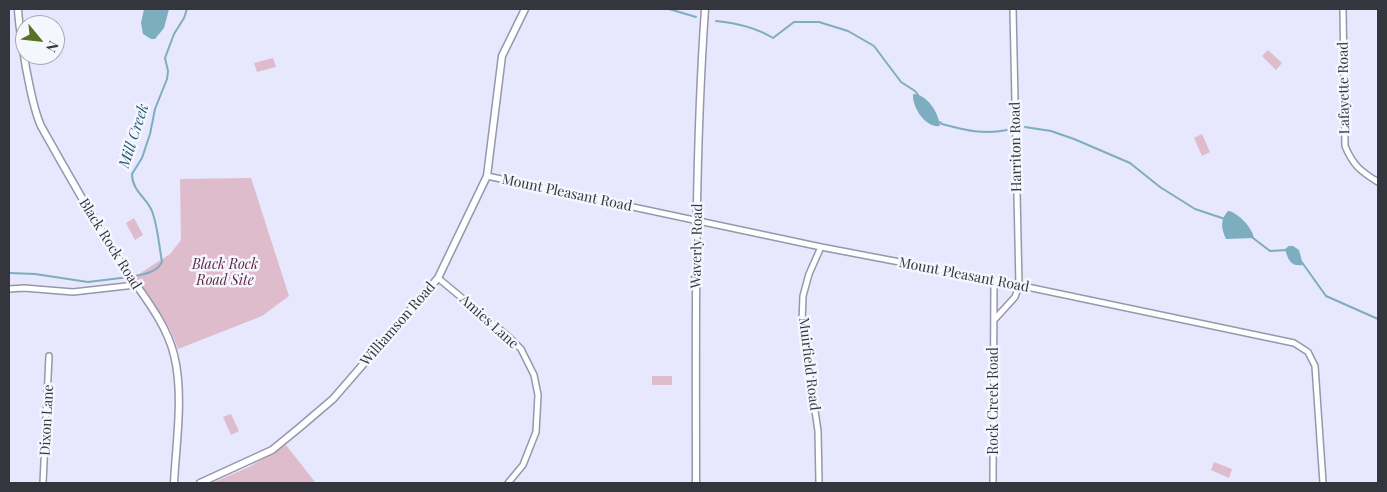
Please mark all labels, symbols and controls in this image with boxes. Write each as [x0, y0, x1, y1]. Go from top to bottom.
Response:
north arrow [15, 15, 65, 65]
text: N [42, 38, 64, 56]
street label: Lafayette Road [1335, 42, 1353, 134]
water label: Mill Creek [115, 102, 153, 170]
street label: Harriton Road [1007, 102, 1025, 192]
street label: Mount Pleasant Road [500, 171, 634, 215]
street label: Black Rock Road [75, 195, 145, 293]
street label: Waverly Road [688, 203, 706, 289]
street label: Mount Pleasant Road [897, 254, 1031, 296]
park label: Black Rock Road Site [192, 257, 258, 290]
street label: Williamson Road [357, 279, 439, 369]
street label: Amies Lane [456, 291, 522, 353]
street label: Muirfield Road [795, 317, 823, 411]
street label: Rock Creek Road [986, 347, 1002, 455]
street label: Dixon Lane [37, 384, 57, 456]

